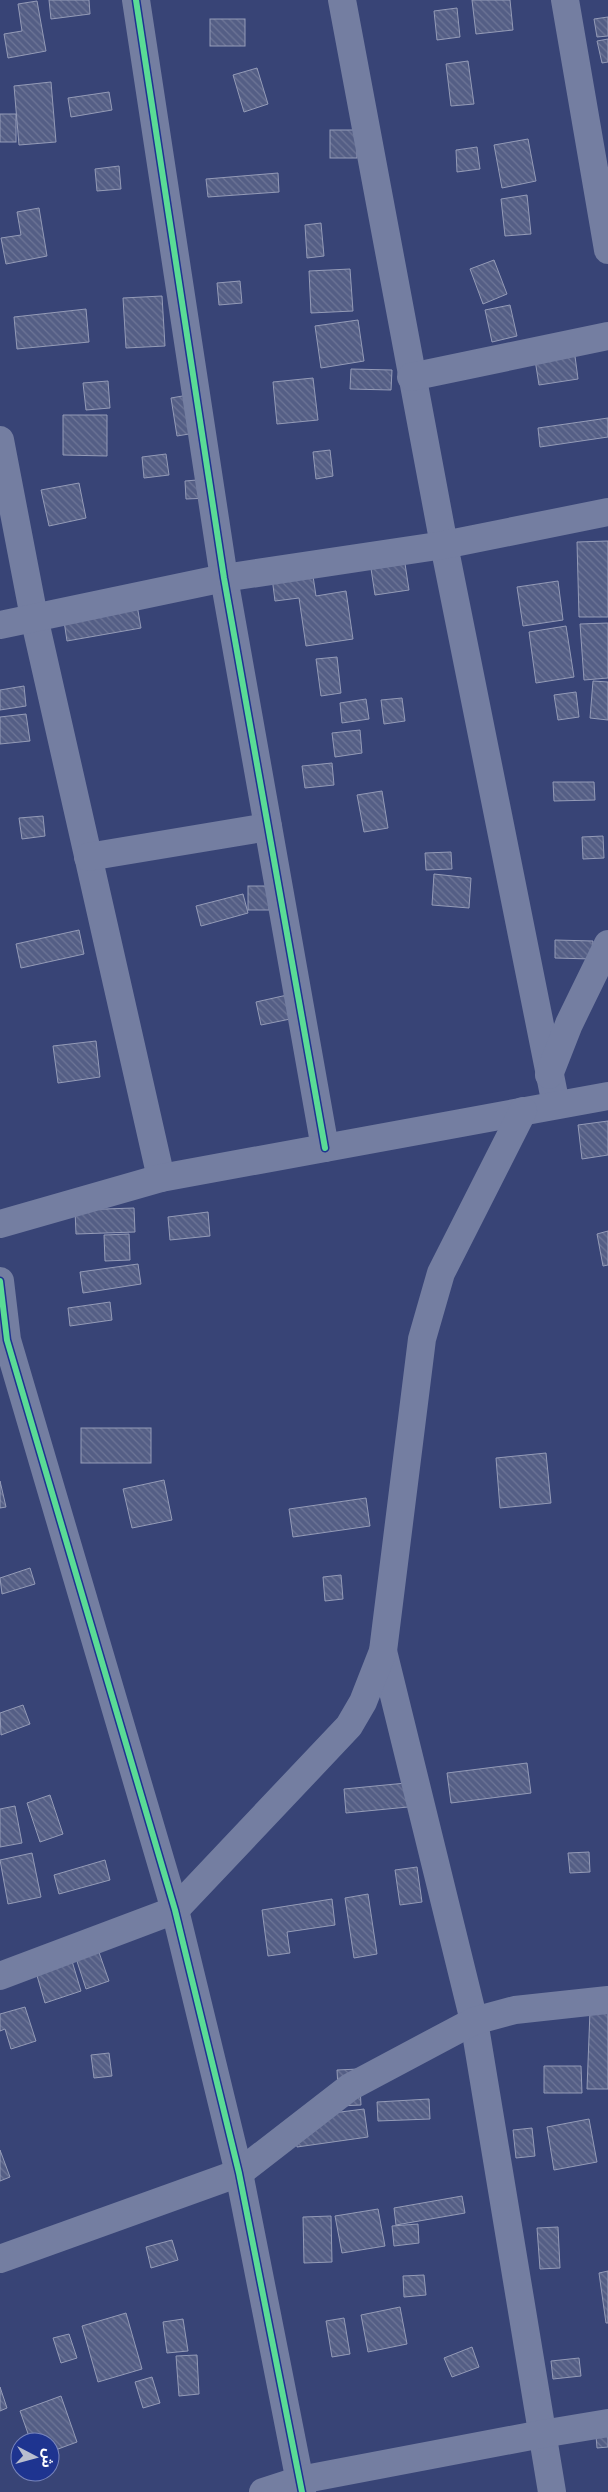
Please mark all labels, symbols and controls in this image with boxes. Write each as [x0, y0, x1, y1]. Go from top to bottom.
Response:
north arrow [10, 2432, 60, 2482]
text: ش [39, 2448, 57, 2469]

